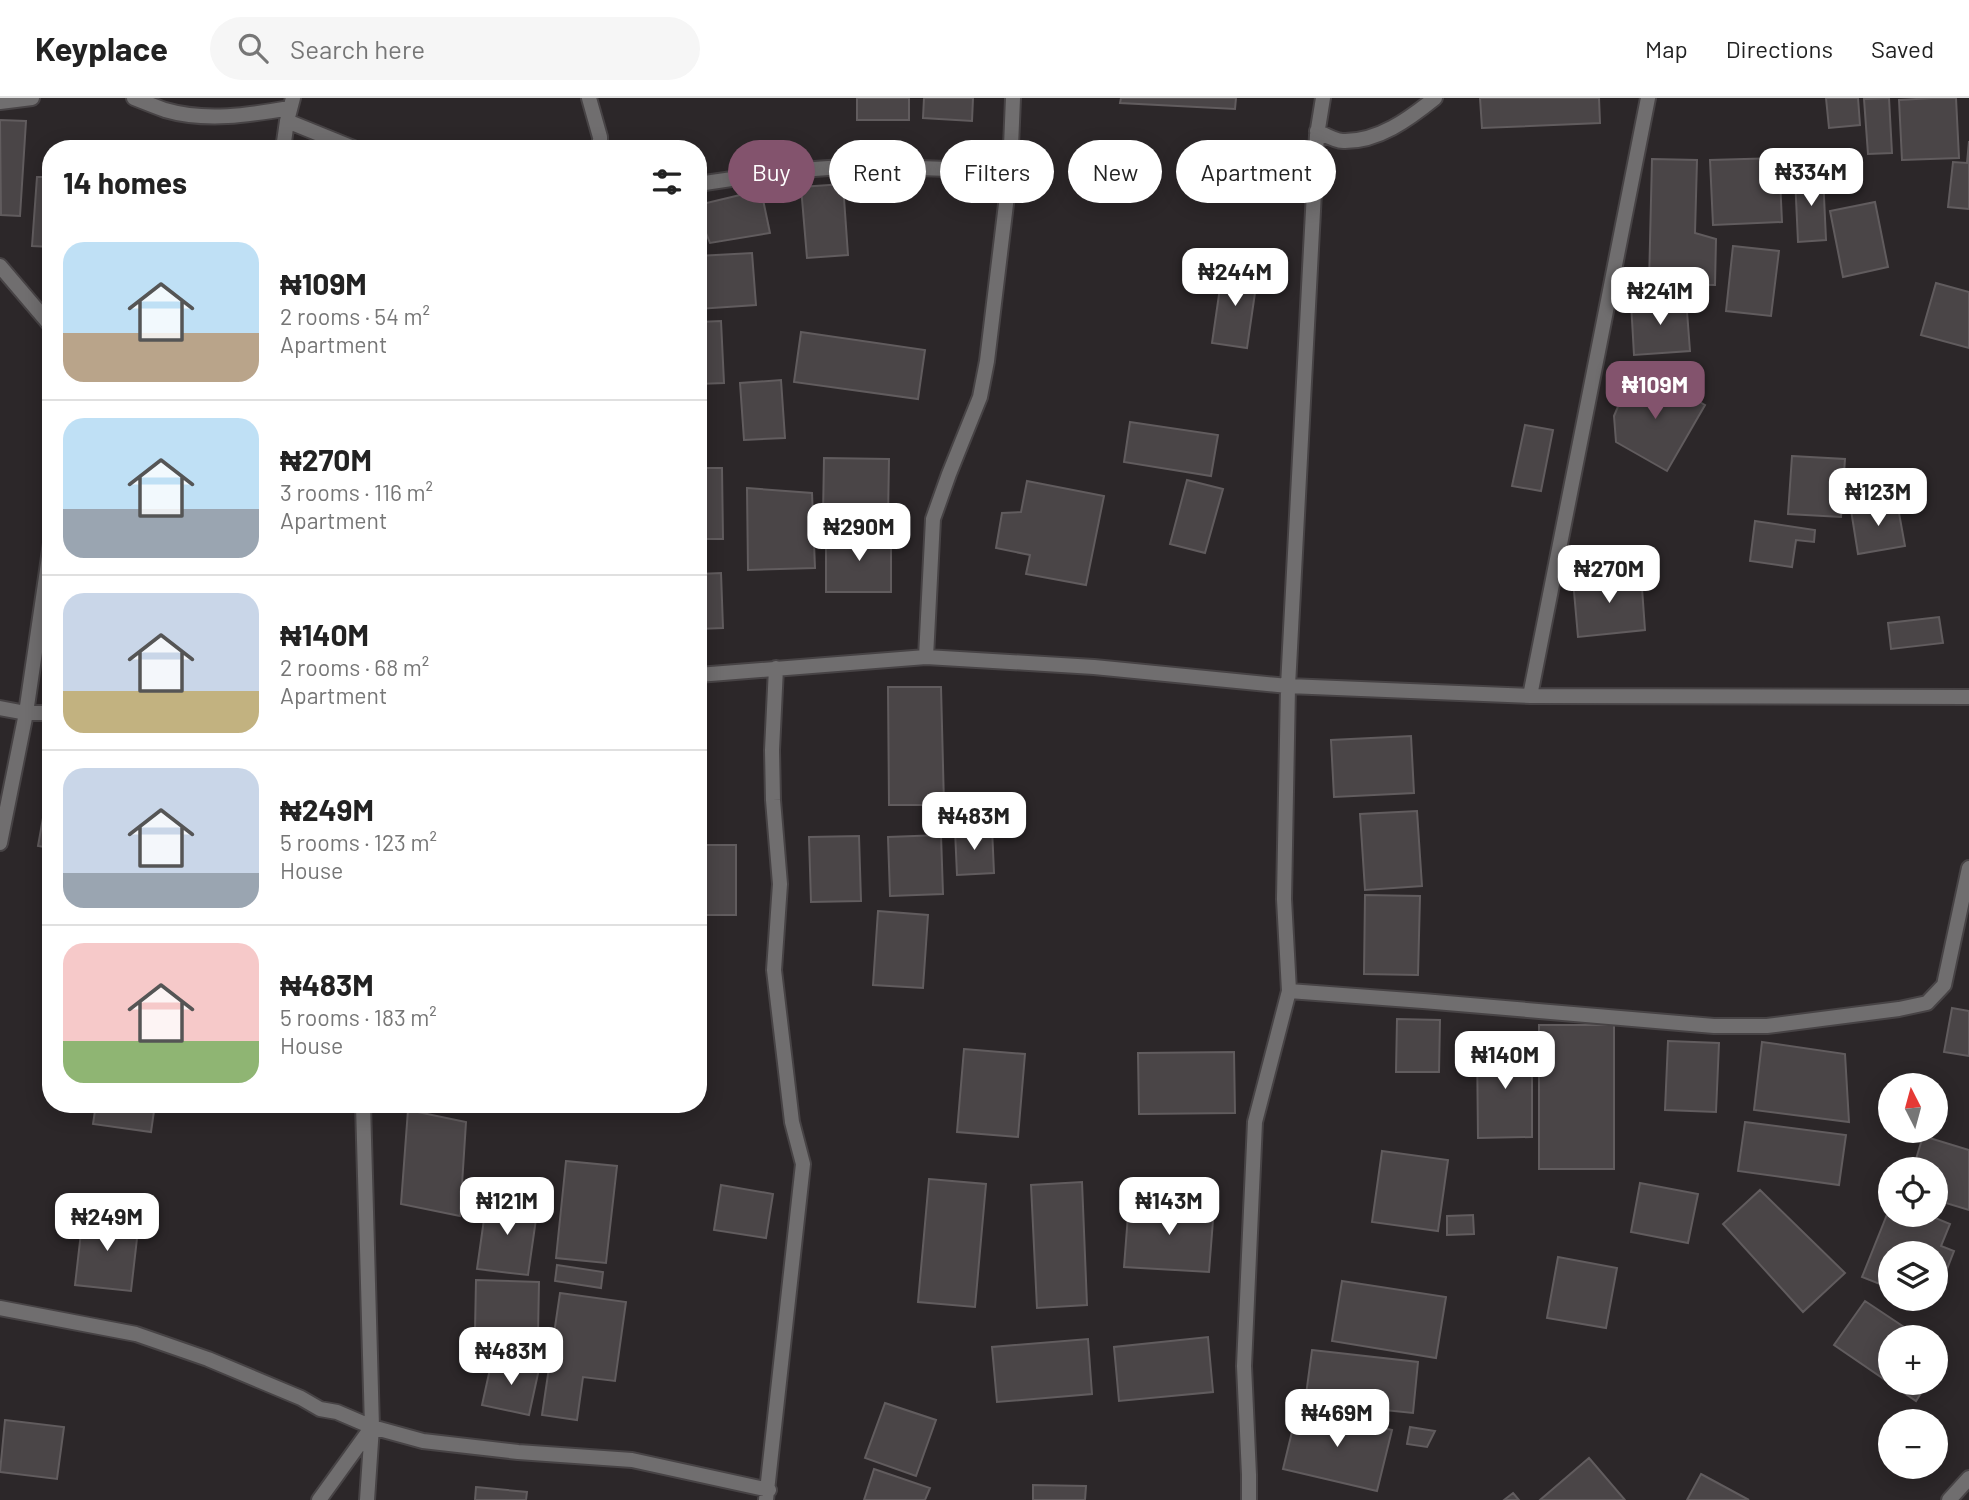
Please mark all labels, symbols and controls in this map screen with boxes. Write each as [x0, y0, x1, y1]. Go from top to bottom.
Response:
search box [210, 17, 700, 80]
text: Keyplace [35, 28, 168, 68]
icon: search [234, 29, 272, 67]
text: Search here [290, 33, 425, 64]
text: Map [1645, 34, 1688, 63]
text: Directions [1726, 34, 1833, 63]
text: Saved [1871, 34, 1934, 63]
chip: Buy [728, 140, 815, 203]
chip: Rent [829, 140, 926, 203]
chip: Filters [940, 140, 1054, 203]
chip: New [1068, 140, 1162, 203]
chip: Apartment [1176, 140, 1336, 203]
pin: ₦334M [1762, 148, 1860, 208]
text: ₦334M [1775, 157, 1847, 185]
icon: filters [648, 163, 686, 201]
text: 14 homes [63, 164, 187, 200]
pin: ₦244M [1186, 248, 1284, 308]
text: ₦244M [1198, 257, 1272, 285]
text: ₦109M [280, 265, 367, 301]
pin: ₦241M [1611, 268, 1709, 327]
icon: home [119, 270, 203, 354]
text: ₦241M [1627, 276, 1693, 304]
text: 2 rooms · 54 m² [280, 302, 430, 330]
text: Apartment [280, 330, 387, 358]
pin: ₦109M [1606, 362, 1704, 421]
text: ₦109M [1622, 370, 1688, 398]
text: ₦270M [280, 441, 372, 477]
icon: home [119, 446, 203, 530]
pin: ₦123M [1829, 468, 1927, 528]
text: ₦123M [1845, 477, 1911, 505]
text: 3 rooms · 116 m² [280, 478, 433, 506]
pin: ₦290M [810, 504, 908, 563]
text: Apartment [280, 506, 387, 534]
text: ₦290M [823, 512, 895, 540]
pin: ₦270M [1560, 546, 1658, 605]
text: ₦270M [1574, 554, 1644, 582]
text: ₦140M [280, 616, 369, 652]
icon: home [119, 621, 203, 705]
text: 2 rooms · 68 m² [280, 653, 429, 681]
text: Apartment [280, 681, 387, 709]
text: ₦249M [280, 791, 374, 827]
pin: ₦483M [925, 792, 1023, 852]
icon: home [119, 796, 203, 880]
text: ₦483M [938, 801, 1010, 829]
text: 5 rooms · 123 m² [280, 828, 437, 856]
text: House [280, 856, 343, 884]
text: ₦483M [280, 966, 374, 1002]
icon: home [119, 971, 203, 1055]
text: 5 rooms · 183 m² [280, 1003, 437, 1031]
text: House [280, 1031, 343, 1059]
pin: ₦140M [1456, 1032, 1554, 1091]
text: ₦140M [1471, 1040, 1539, 1068]
north arrow [1878, 1073, 1948, 1143]
map controls [1878, 1073, 1948, 1479]
button: locate [1878, 1157, 1948, 1227]
pin: ₦121M [458, 1178, 556, 1237]
pin: ₦143M [1120, 1178, 1218, 1237]
text: ₦121M [476, 1186, 538, 1214]
text: ₦143M [1135, 1186, 1203, 1214]
pin: ₦249M [58, 1194, 156, 1253]
text: ₦249M [71, 1202, 143, 1230]
button: layers [1878, 1241, 1948, 1311]
button: + [1878, 1325, 1948, 1395]
pin: ₦483M [462, 1328, 560, 1387]
text: ₦483M [475, 1336, 547, 1364]
pin: ₦469M [1288, 1390, 1386, 1449]
text: ₦469M [1301, 1398, 1373, 1426]
button: − [1878, 1409, 1948, 1479]

